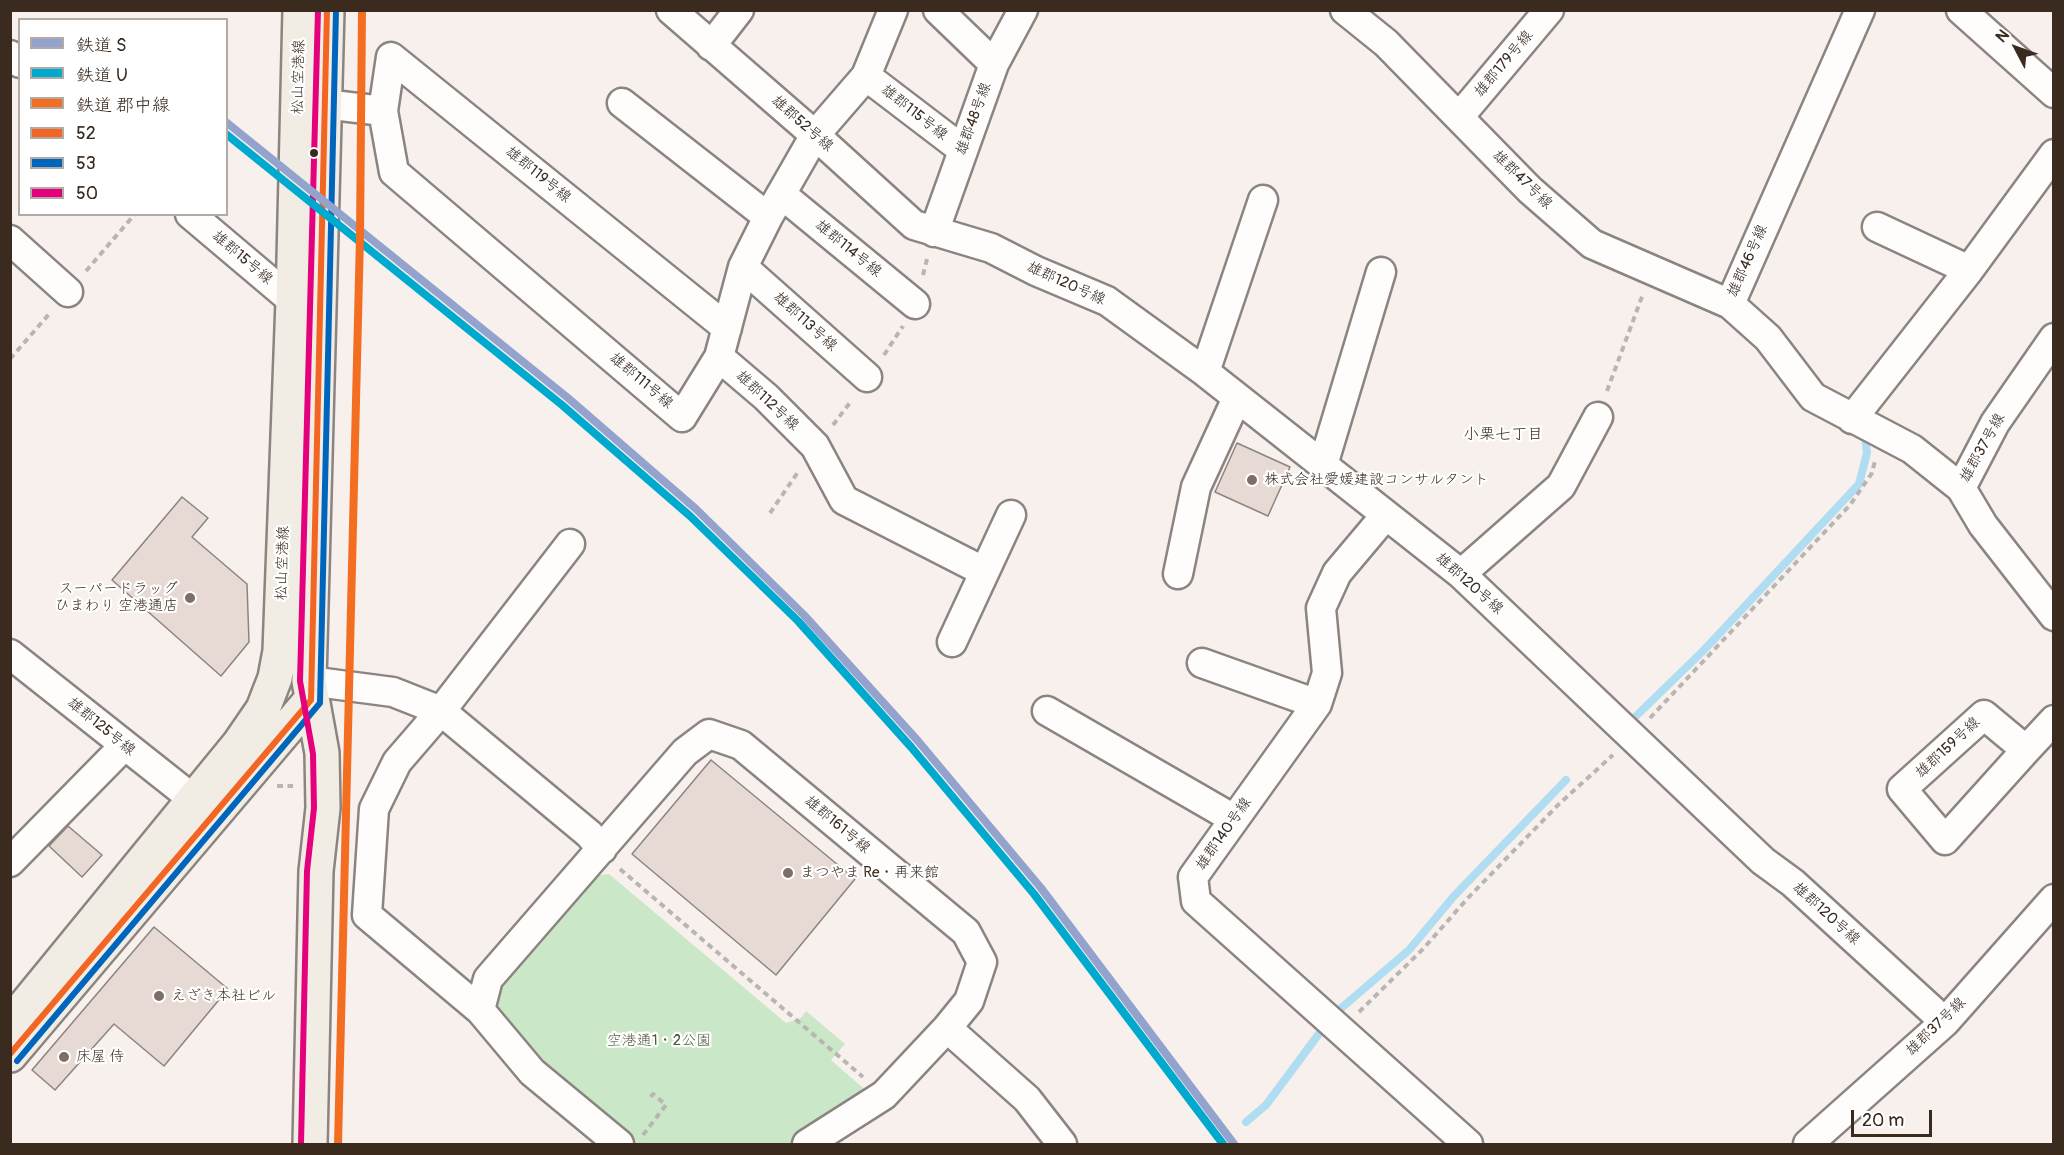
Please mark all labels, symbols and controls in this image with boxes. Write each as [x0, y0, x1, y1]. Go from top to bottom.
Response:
legend [18, 18, 228, 216]
north arrow [1986, 18, 2046, 78]
text: N [1991, 26, 2014, 47]
street label: 雄郡179号線 [1471, 27, 1537, 101]
text: 鉄道 S [76, 34, 126, 57]
street label: 松山空港線 [289, 39, 309, 115]
text: 鉄道 U [76, 64, 128, 87]
street label: 雄郡48号線 [953, 80, 995, 158]
street label: 雄郡115号線 [877, 81, 951, 145]
street label: 雄郡52号線 [767, 92, 837, 156]
text: 鉄道 郡中線 [76, 94, 170, 117]
text: 52 [76, 122, 96, 145]
street label: 雄郡119号線 [501, 143, 575, 207]
unlabelled marker [308, 147, 320, 159]
street label: 雄郡47号線 [1488, 147, 1556, 213]
text: 53 [76, 152, 96, 175]
text: 50 [76, 182, 98, 205]
street label: 雄郡114号線 [811, 217, 885, 281]
street label: 雄郡46号線 [1724, 222, 1772, 300]
street label: 雄郡15号線 [208, 227, 276, 289]
street label: 雄郡120号線 [1024, 259, 1108, 309]
street label: 雄郡113号線 [769, 289, 841, 355]
street label: 雄郡111号線 [605, 349, 677, 413]
street label: 雄郡112号線 [732, 367, 802, 435]
street label: 雄郡37号線 [1957, 410, 2009, 486]
district label: 小栗七丁目 [1463, 425, 1543, 445]
place label: 株式会社愛媛建設コンサルタント [1264, 471, 1489, 489]
marker: 株式会社愛媛建設コンサルタント [1245, 473, 1259, 487]
street label: 松山空港線 [273, 525, 293, 601]
street label: 雄郡120号線 [1431, 549, 1507, 619]
place label: スーパードラッグ ひまわり 空港通店 [55, 580, 178, 615]
marker: スーパードラッグ ひまわり 空港通店 [183, 591, 197, 605]
street label: 雄郡125号線 [63, 694, 139, 760]
street label: 雄郡159号線 [1912, 714, 1984, 782]
street label: 雄郡161号線 [800, 792, 874, 858]
street label: 雄郡140号線 [1192, 794, 1256, 874]
place label: まつやま Re・再来館 [800, 864, 939, 882]
marker: まつやま Re・再来館 [781, 866, 795, 880]
street label: 雄郡120号線 [1789, 879, 1863, 949]
place label: えざき本社ビル [171, 987, 276, 1005]
marker: えざき本社ビル [152, 989, 166, 1003]
street label: 雄郡37号線 [1902, 994, 1970, 1060]
park label: 空港通1・2公園 [607, 1032, 711, 1050]
place label: 床屋 侍 [76, 1048, 124, 1066]
marker: 床屋 侍 [57, 1050, 71, 1064]
scale bar [1854, 1098, 1935, 1136]
text: 20 m [1862, 1109, 1904, 1132]

